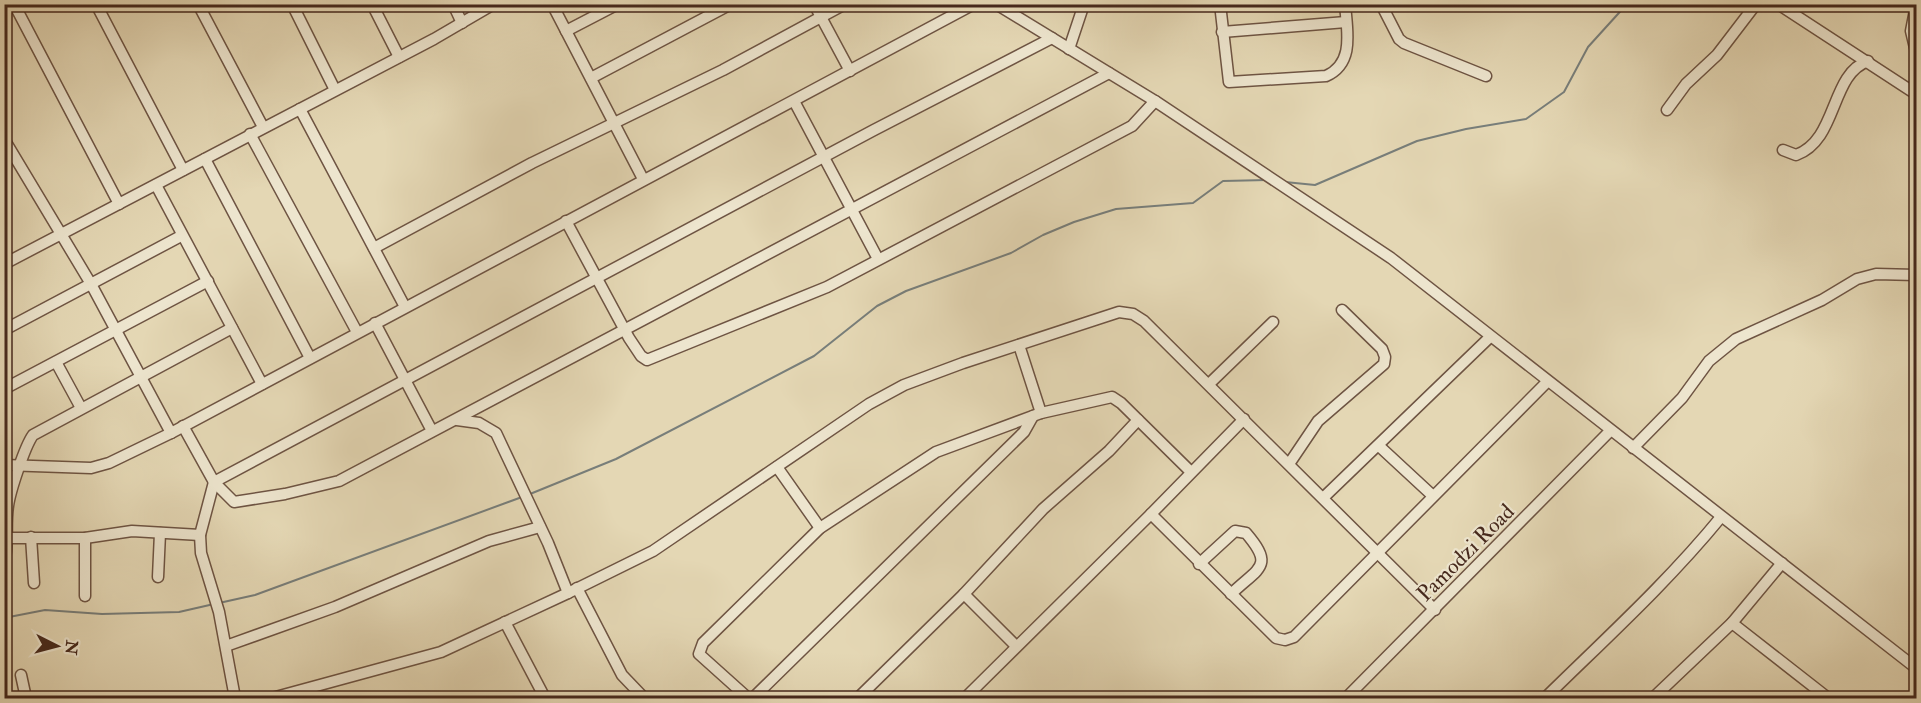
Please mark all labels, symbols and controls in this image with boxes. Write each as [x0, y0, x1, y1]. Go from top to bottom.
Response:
street label: Pamodzi Road [1411, 498, 1521, 607]
north arrow [27, 616, 87, 676]
text: N [60, 638, 82, 656]

